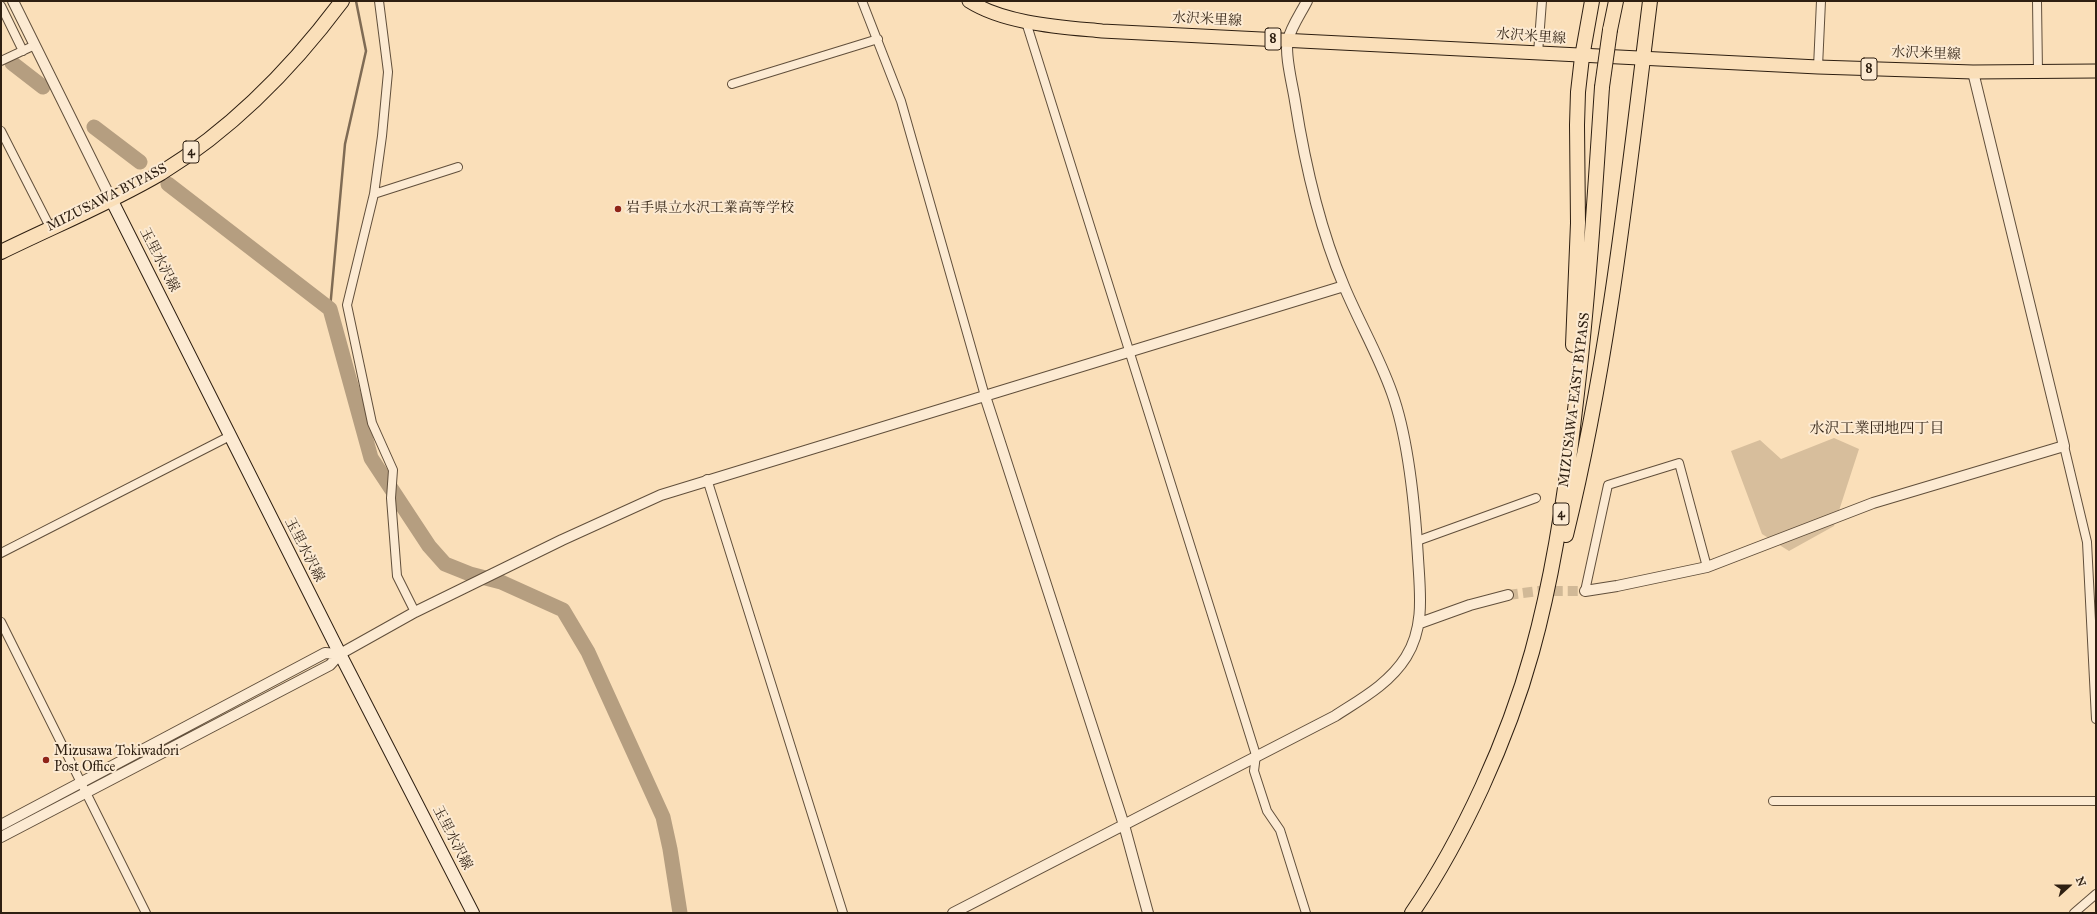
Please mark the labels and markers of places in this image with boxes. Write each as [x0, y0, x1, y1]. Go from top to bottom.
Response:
place label: 岩手県立水沢工業高等学校 [626, 201, 794, 217]
marker: 岩手県立水沢工業高等学校 [613, 204, 623, 214]
place label: Mizusawa Tokiwadori Post Office [54, 744, 179, 776]
marker: Mizusawa Tokiwadori Post Office [41, 755, 51, 765]

